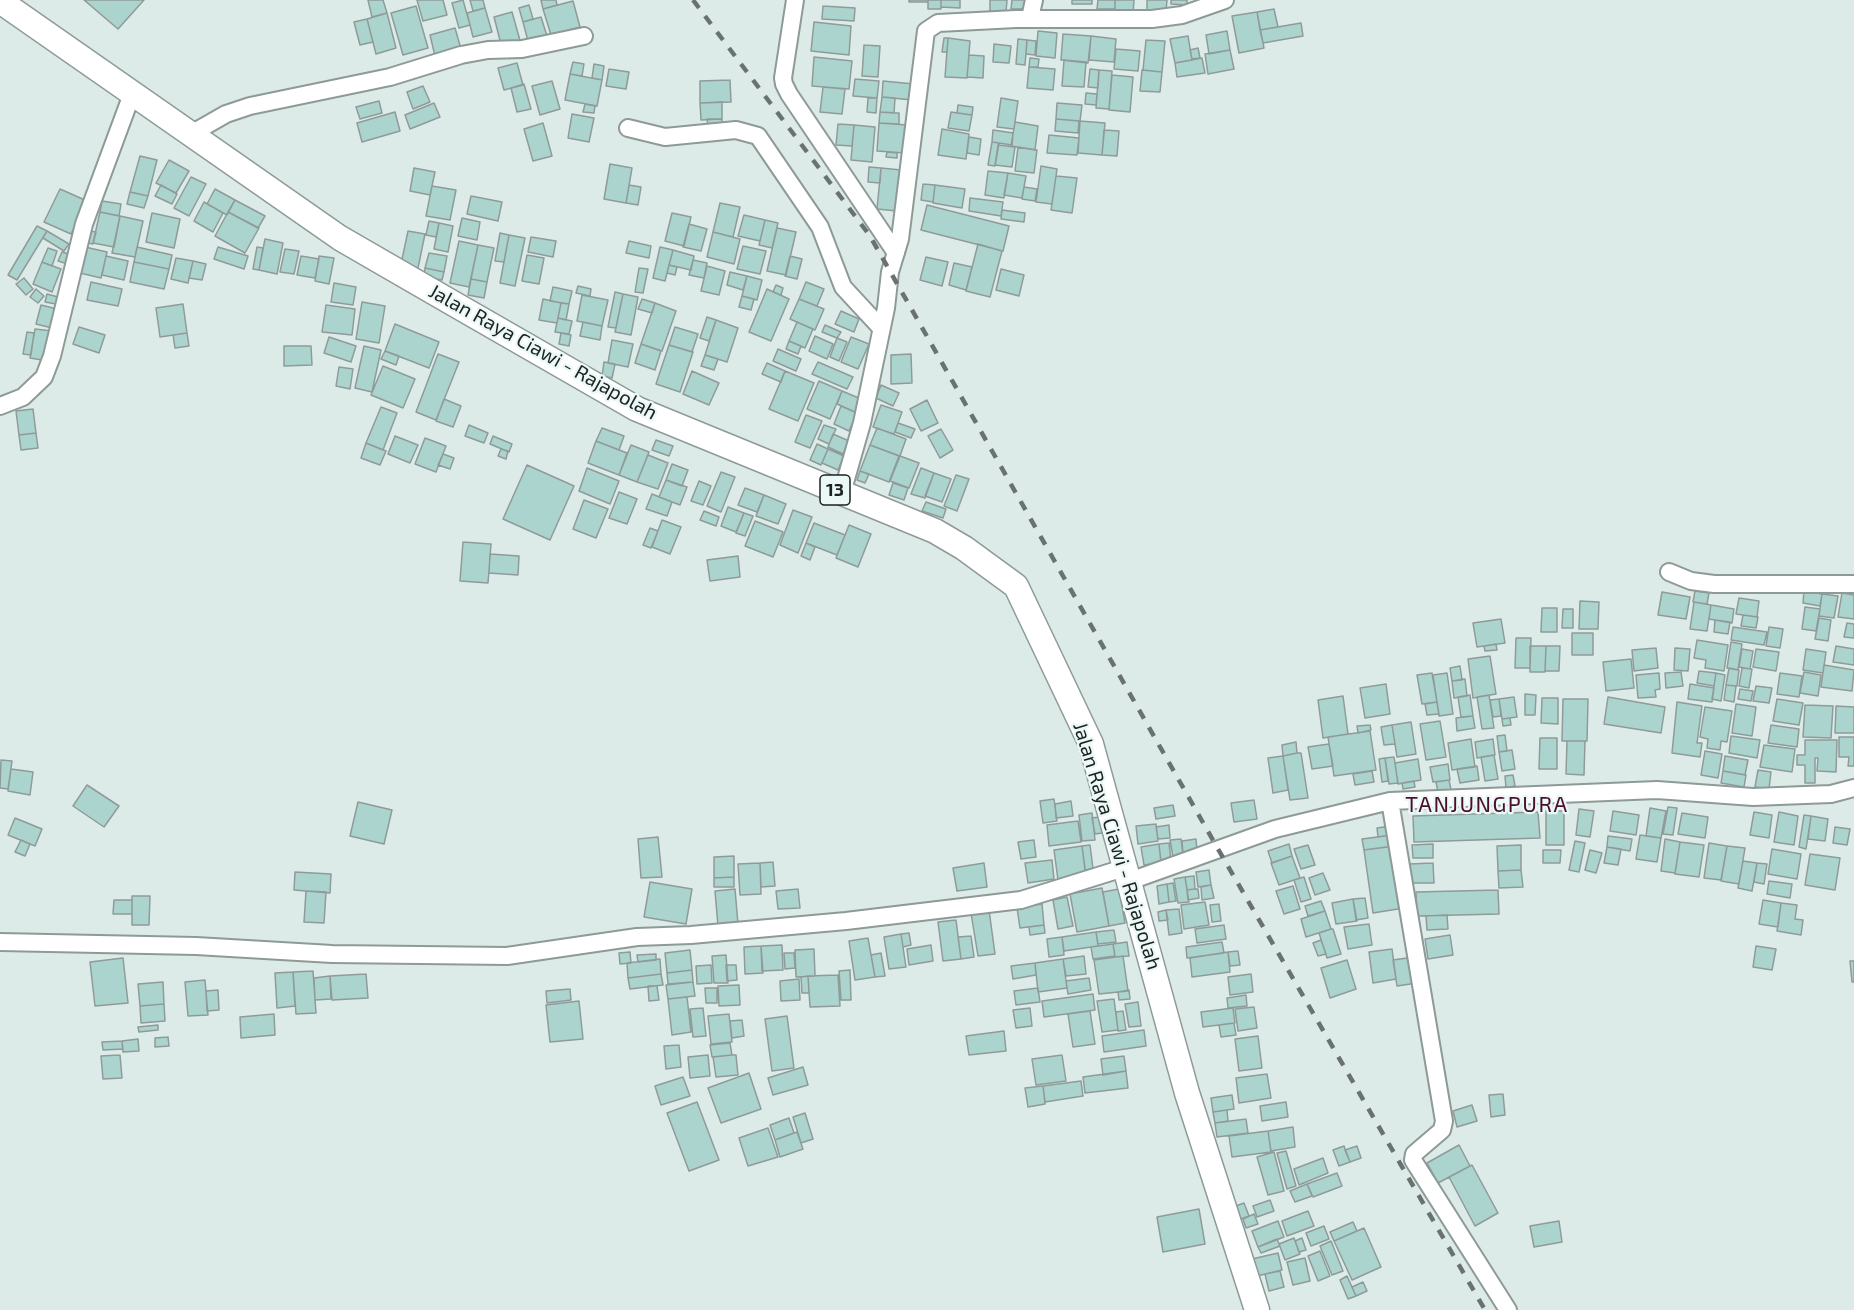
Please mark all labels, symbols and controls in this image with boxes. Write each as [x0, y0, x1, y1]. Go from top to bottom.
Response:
street label: Jalan Raya Ciawi - Rajapolah [425, 279, 661, 425]
road number: 13 [820, 475, 850, 505]
street label: Jalan Raya Ciawi - Rajapolah [1068, 719, 1166, 973]
district label: TANJUNGPURA [1405, 792, 1569, 818]

